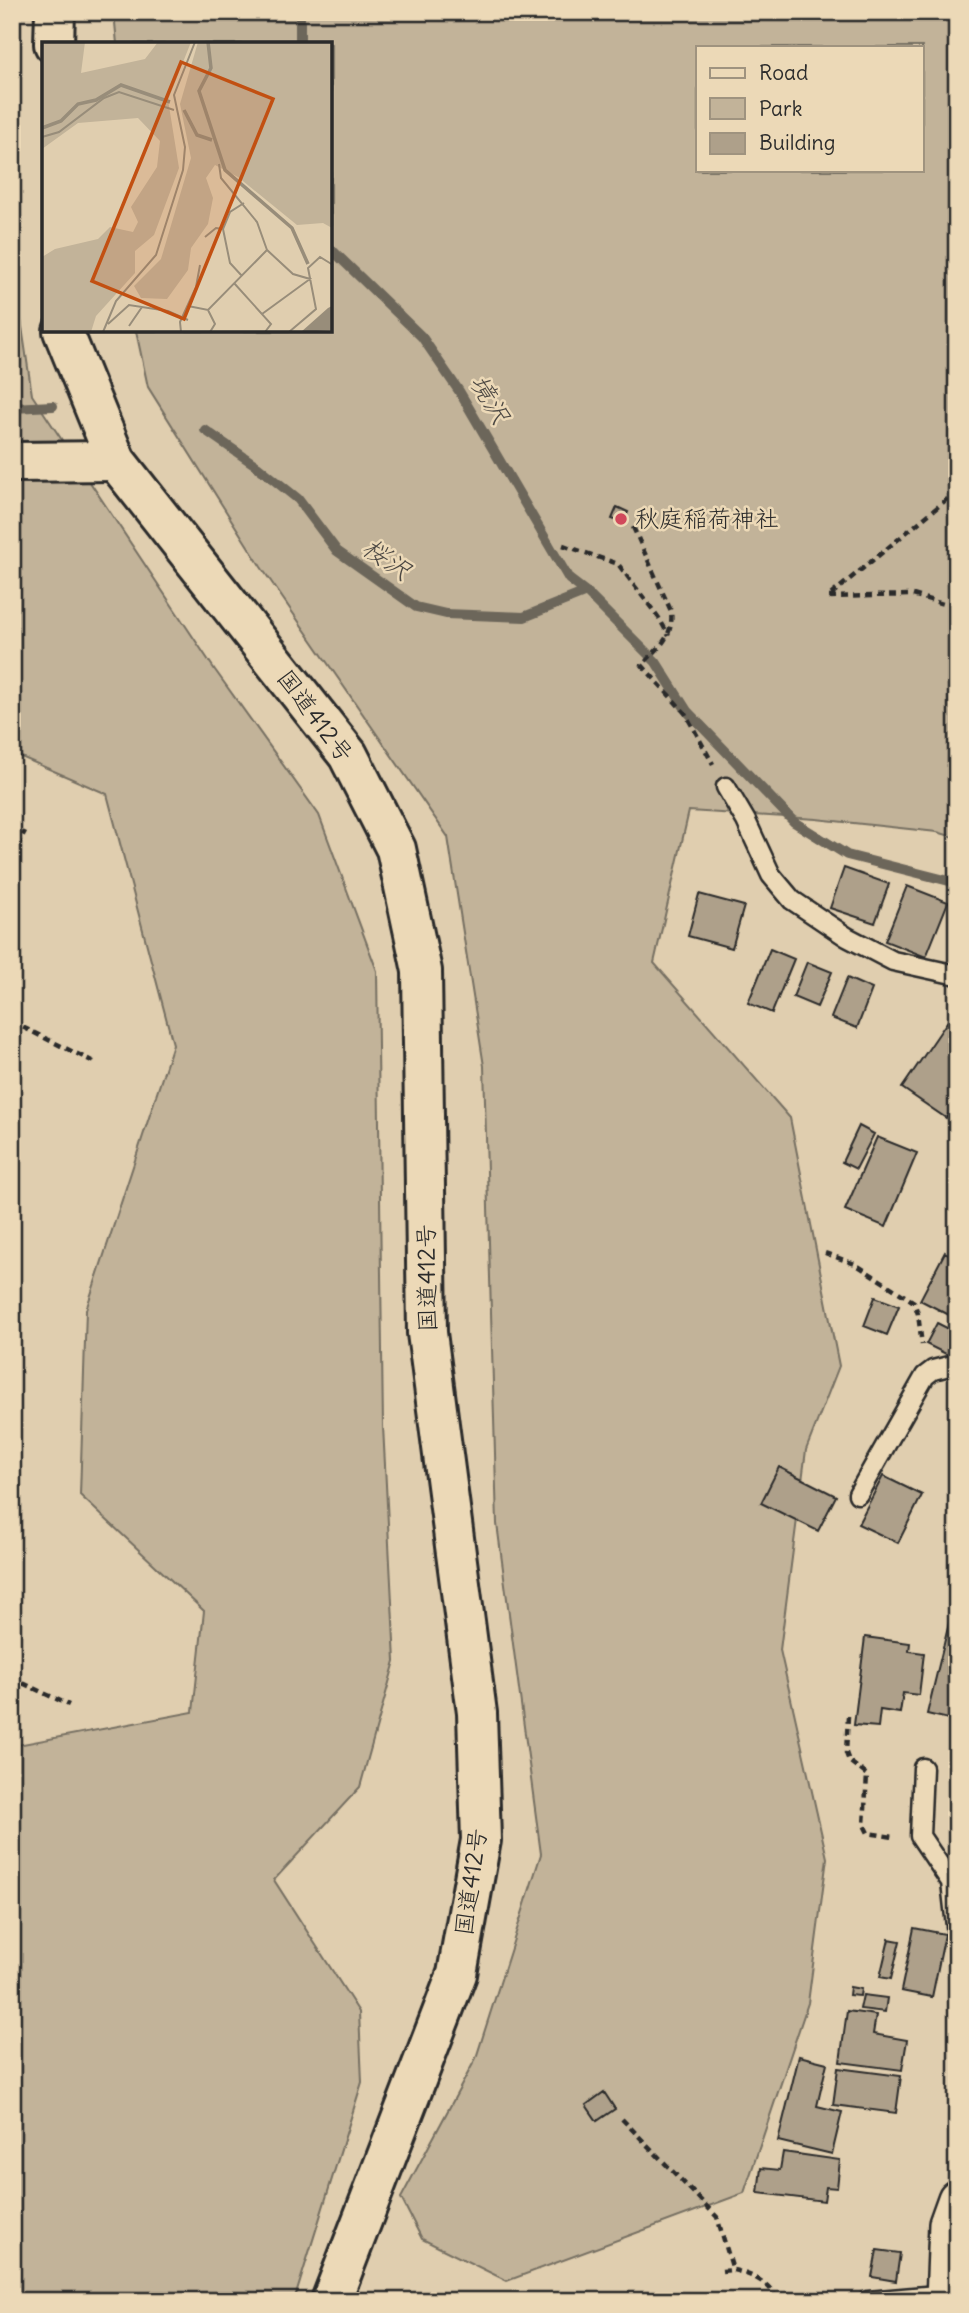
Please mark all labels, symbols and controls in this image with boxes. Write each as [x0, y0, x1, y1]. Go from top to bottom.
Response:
inset map [42, 42, 332, 332]
legend [696, 46, 923, 172]
text: Road [759, 59, 808, 86]
text: Park [759, 95, 802, 122]
text: Building [759, 129, 835, 156]
water label: 境沢 [463, 368, 518, 430]
place label: 秋庭稲荷神社 [635, 503, 779, 533]
marker: 秋庭稲荷神社 [613, 511, 629, 527]
water label: 桜沢 [357, 530, 419, 588]
street label: 国道412号 [271, 663, 360, 768]
street label: 国道412号 [410, 1224, 442, 1332]
street label: 国道412号 [448, 1826, 492, 1938]

